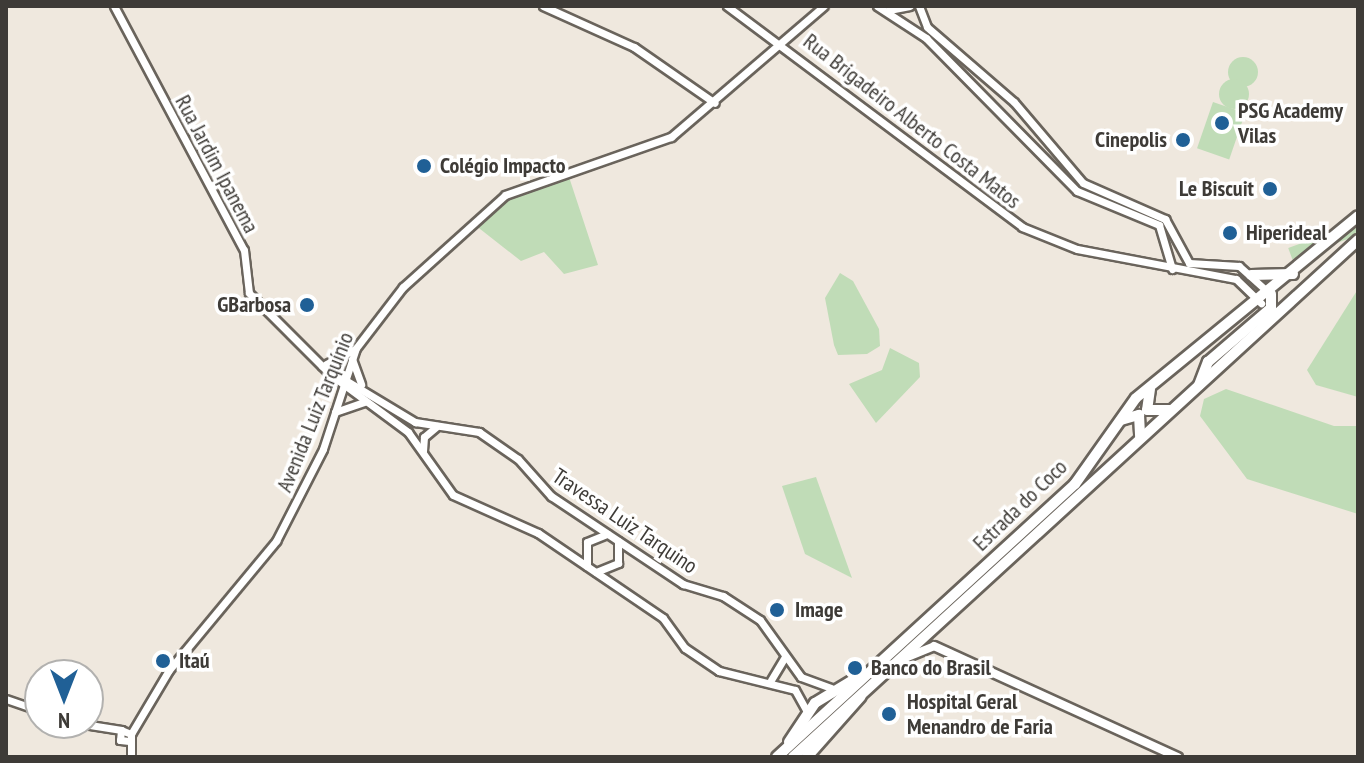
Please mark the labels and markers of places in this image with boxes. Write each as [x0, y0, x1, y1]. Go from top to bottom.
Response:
place label: PSG Academy Vilas [1238, 97, 1344, 148]
marker: PSG Academy Vilas [1213, 114, 1231, 132]
place label: Cinepolis [1095, 127, 1167, 153]
marker: Cinepolis [1174, 131, 1192, 149]
place label: Colégio Impacto [440, 153, 566, 179]
marker: Colégio Impacto [415, 157, 433, 175]
place label: Le Biscuit [1179, 176, 1254, 202]
marker: Le Biscuit [1261, 180, 1279, 198]
place label: Hiperideal [1246, 220, 1327, 246]
marker: Hiperideal [1221, 224, 1239, 242]
place label: GBarbosa [217, 292, 291, 318]
marker: GBarbosa [298, 296, 316, 314]
place label: Image [795, 597, 843, 623]
marker: Image [766, 599, 788, 621]
place label: Itaú [179, 648, 210, 674]
marker: Itaú [154, 652, 172, 670]
place label: Banco do Brasil [871, 655, 991, 681]
marker: Banco do Brasil [846, 659, 864, 677]
place label: Hospital Geral Menandro de Faria [907, 688, 1053, 740]
marker: Hospital Geral Menandro de Faria [878, 703, 900, 725]

